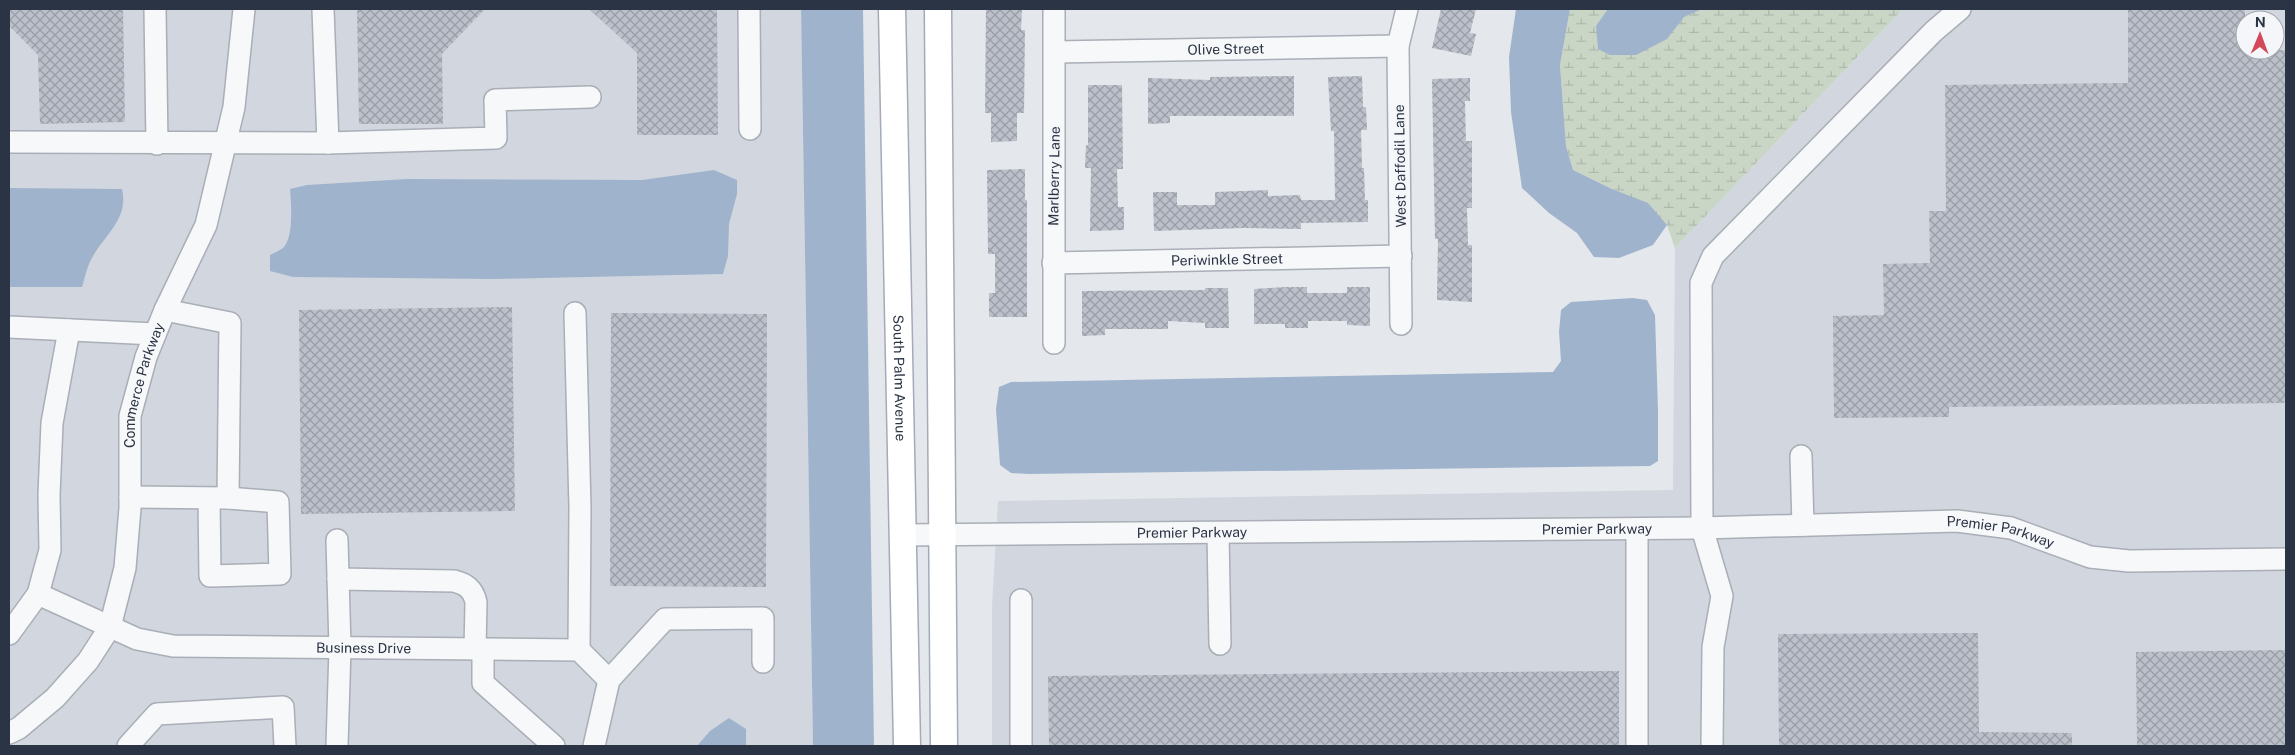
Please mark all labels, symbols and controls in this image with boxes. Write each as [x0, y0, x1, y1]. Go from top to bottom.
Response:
north arrow [2235, 10, 2285, 60]
text: N [2255, 14, 2266, 30]
street label: Olive Street [1187, 40, 1265, 58]
street label: West Daffodil Lane [1391, 104, 1409, 228]
street label: Marlberry Lane [1045, 126, 1063, 226]
street label: Periwinkle Street [1171, 250, 1283, 269]
street label: South Palm Avenue [890, 314, 909, 442]
street label: Commerce Parkway [122, 320, 167, 448]
street label: Premier Parkway [1946, 513, 2057, 551]
street label: Premier Parkway [1542, 520, 1653, 537]
street label: Premier Parkway [1137, 524, 1248, 541]
street label: Business Drive [316, 639, 411, 656]

